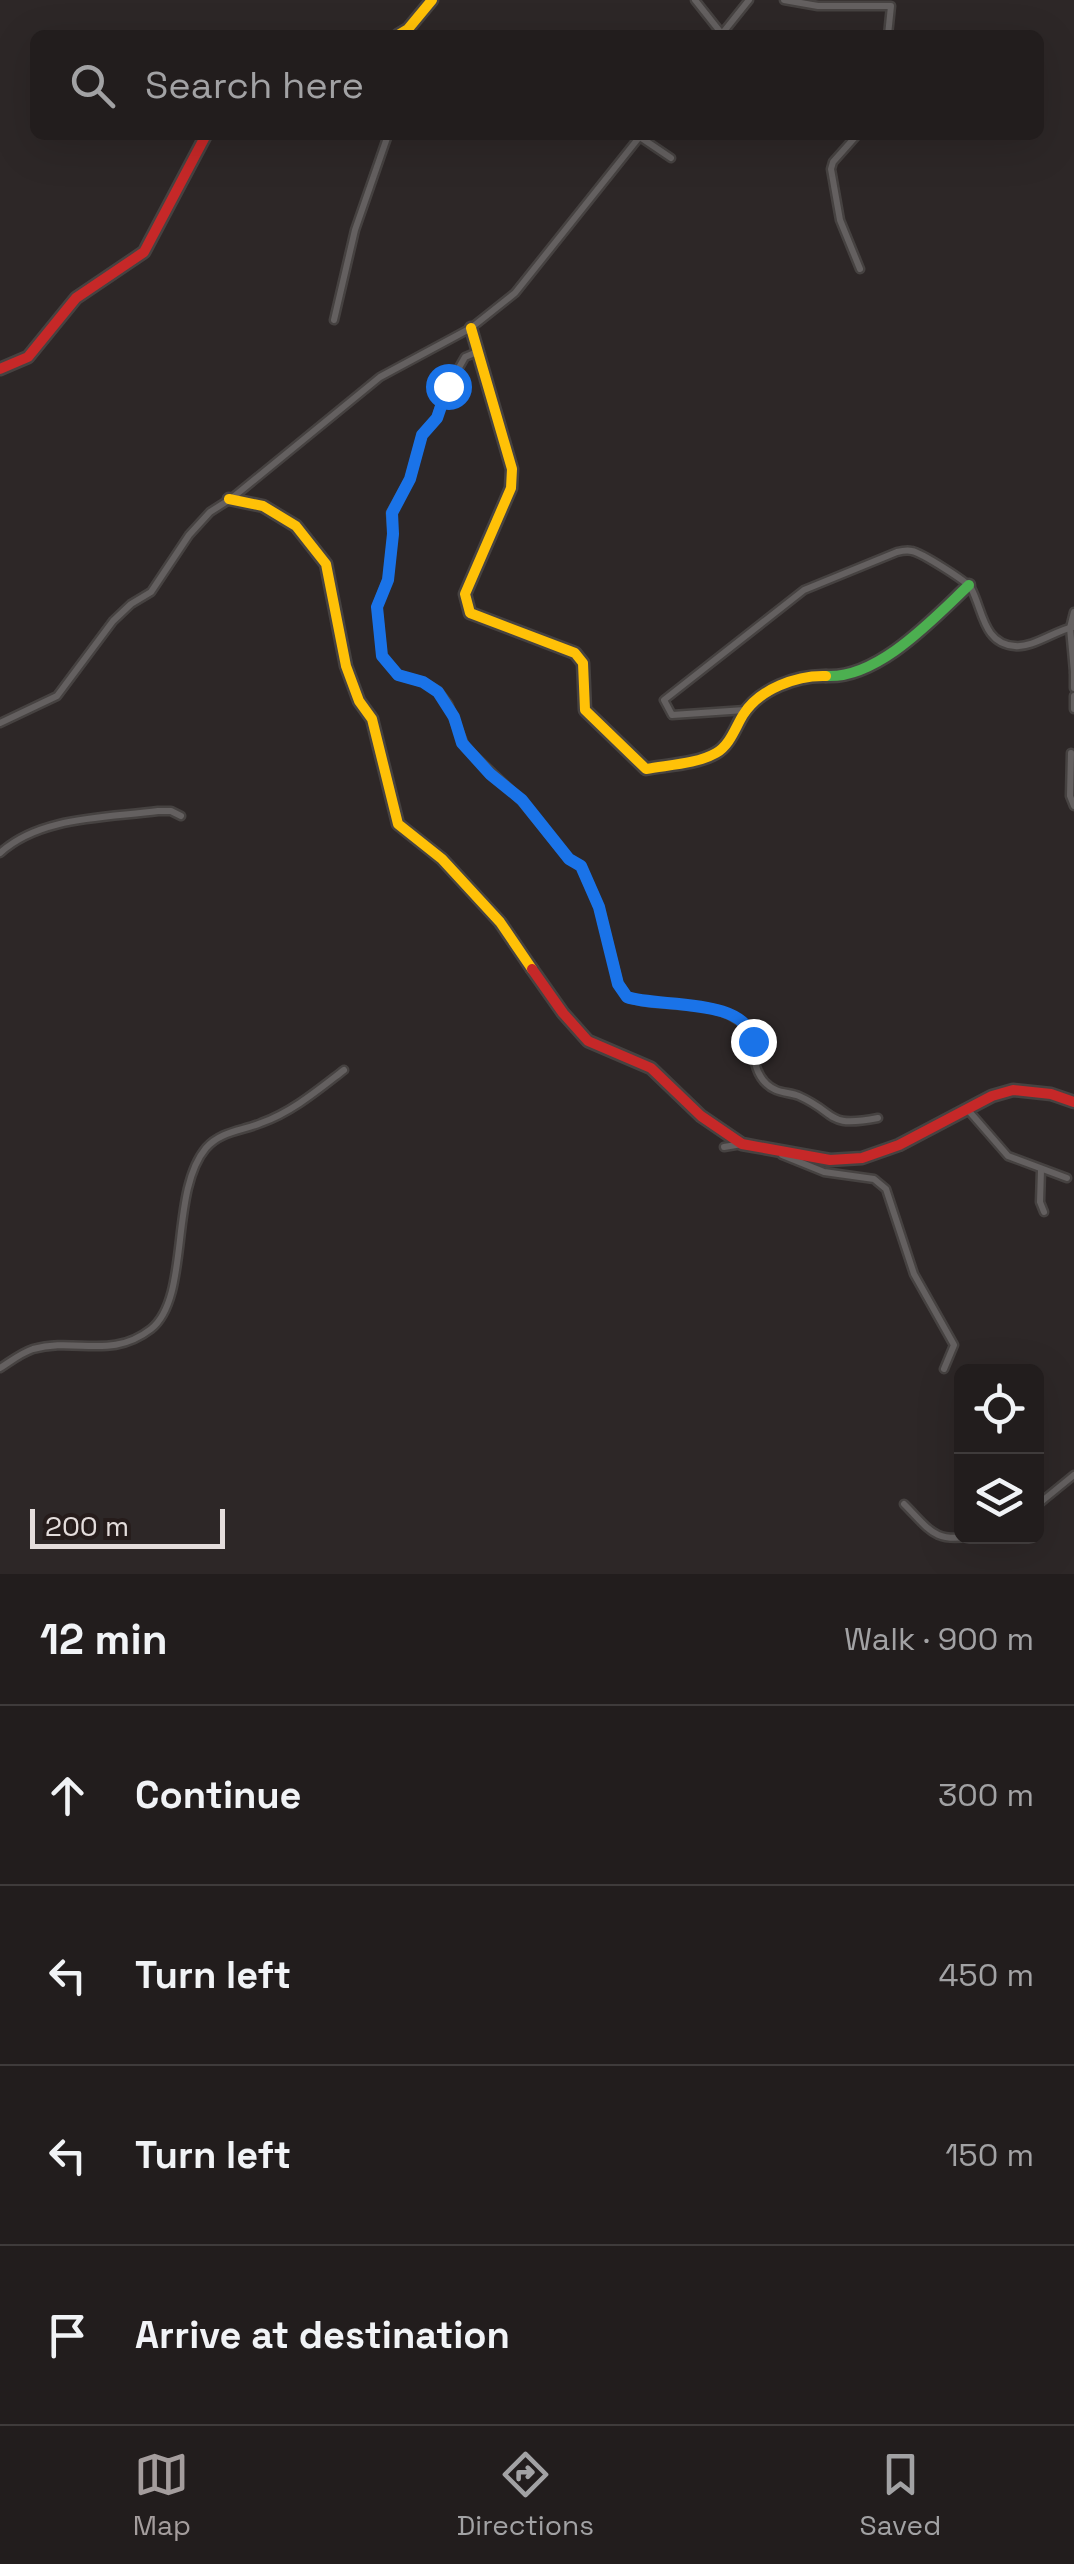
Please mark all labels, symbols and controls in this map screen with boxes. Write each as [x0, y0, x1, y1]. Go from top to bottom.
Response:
search box [30, 30, 1044, 140]
icon: search [65, 58, 120, 113]
text: Search here [145, 61, 364, 109]
route start [426, 364, 472, 410]
route end [731, 1019, 777, 1065]
map controls [954, 1364, 1044, 1544]
button: locate [954, 1364, 1044, 1454]
button: layers [954, 1454, 1044, 1544]
scale bar [30, 1504, 225, 1548]
text: 200 m [45, 1508, 129, 1544]
text: 12 min [40, 1613, 168, 1666]
text: Walk · 900 m [844, 1619, 1034, 1659]
icon: ahead [40, 1768, 95, 1823]
text: Continue [135, 1771, 301, 1819]
text: 300 m [938, 1775, 1034, 1815]
icon: left [40, 1948, 95, 2003]
text: Turn left [135, 1951, 291, 1999]
text: 450 m [939, 1955, 1034, 1995]
icon: left [40, 2128, 95, 2183]
text: Turn left [135, 2131, 291, 2179]
text: 150 m [945, 2135, 1034, 2175]
icon: arrive [40, 2308, 95, 2363]
text: Arrive at destination [135, 2311, 510, 2359]
tab: Map [133, 2447, 191, 2543]
tab: Directions [457, 2447, 594, 2543]
tab: Saved [860, 2447, 941, 2543]

